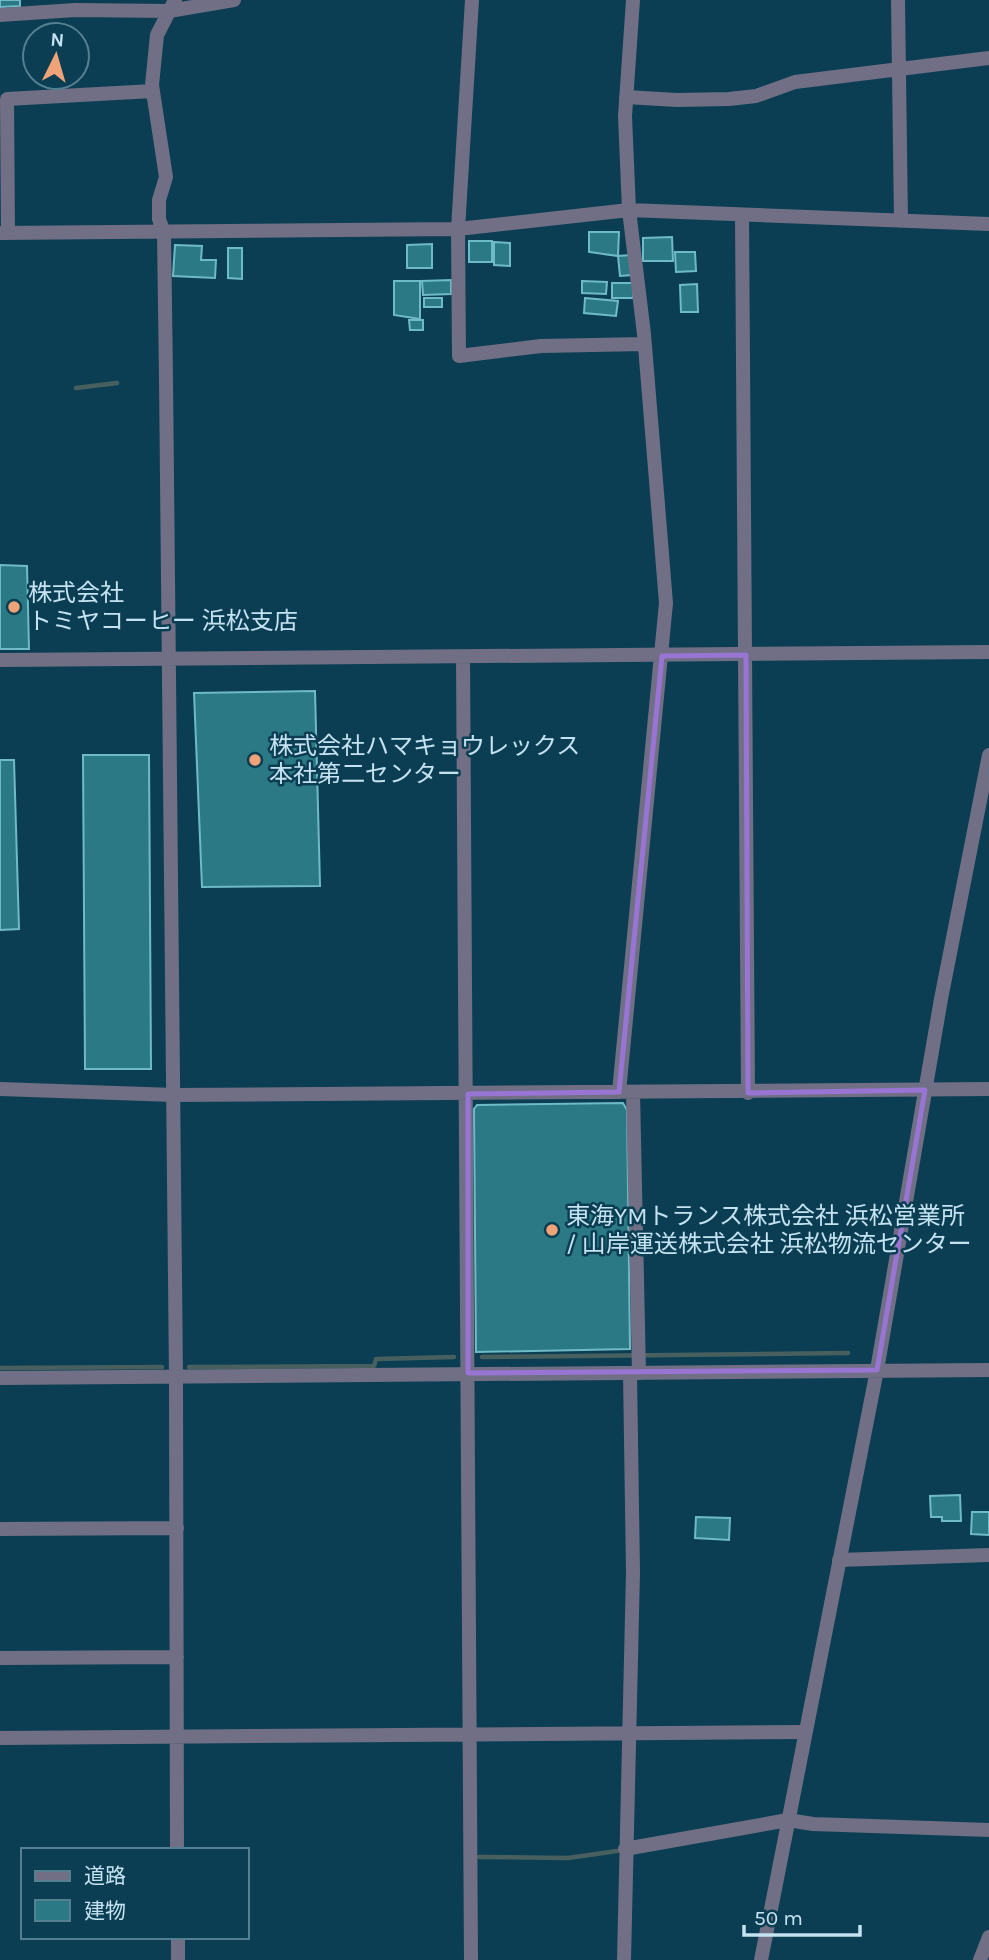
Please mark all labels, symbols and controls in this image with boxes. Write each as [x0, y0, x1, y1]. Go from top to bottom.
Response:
north arrow [21, 21, 91, 91]
text: N [50, 29, 65, 52]
place label: 株式会社 トミヤコーヒー 浜松支店 [28, 579, 298, 635]
marker: 株式会社 トミヤコーヒー 浜松支店 [6, 599, 22, 615]
place label: 株式会社ハマキョウレックス 本社第二センター [269, 732, 580, 788]
marker: 株式会社ハマキョウレックス 本社第二センター [247, 752, 263, 768]
place label: 東海YMトランス株式会社 浜松営業所 / 山岸運送株式会社 浜松物流センター [566, 1202, 972, 1258]
marker: 東海YMトランス株式会社 浜松営業所 / 山岸運送株式会社 浜松物流センター [544, 1222, 560, 1238]
legend [21, 1848, 248, 1939]
text: 道路 [84, 1864, 126, 1888]
scale bar [744, 1894, 860, 1938]
text: 建物 [84, 1899, 126, 1923]
text: 50 m [754, 1906, 803, 1930]

